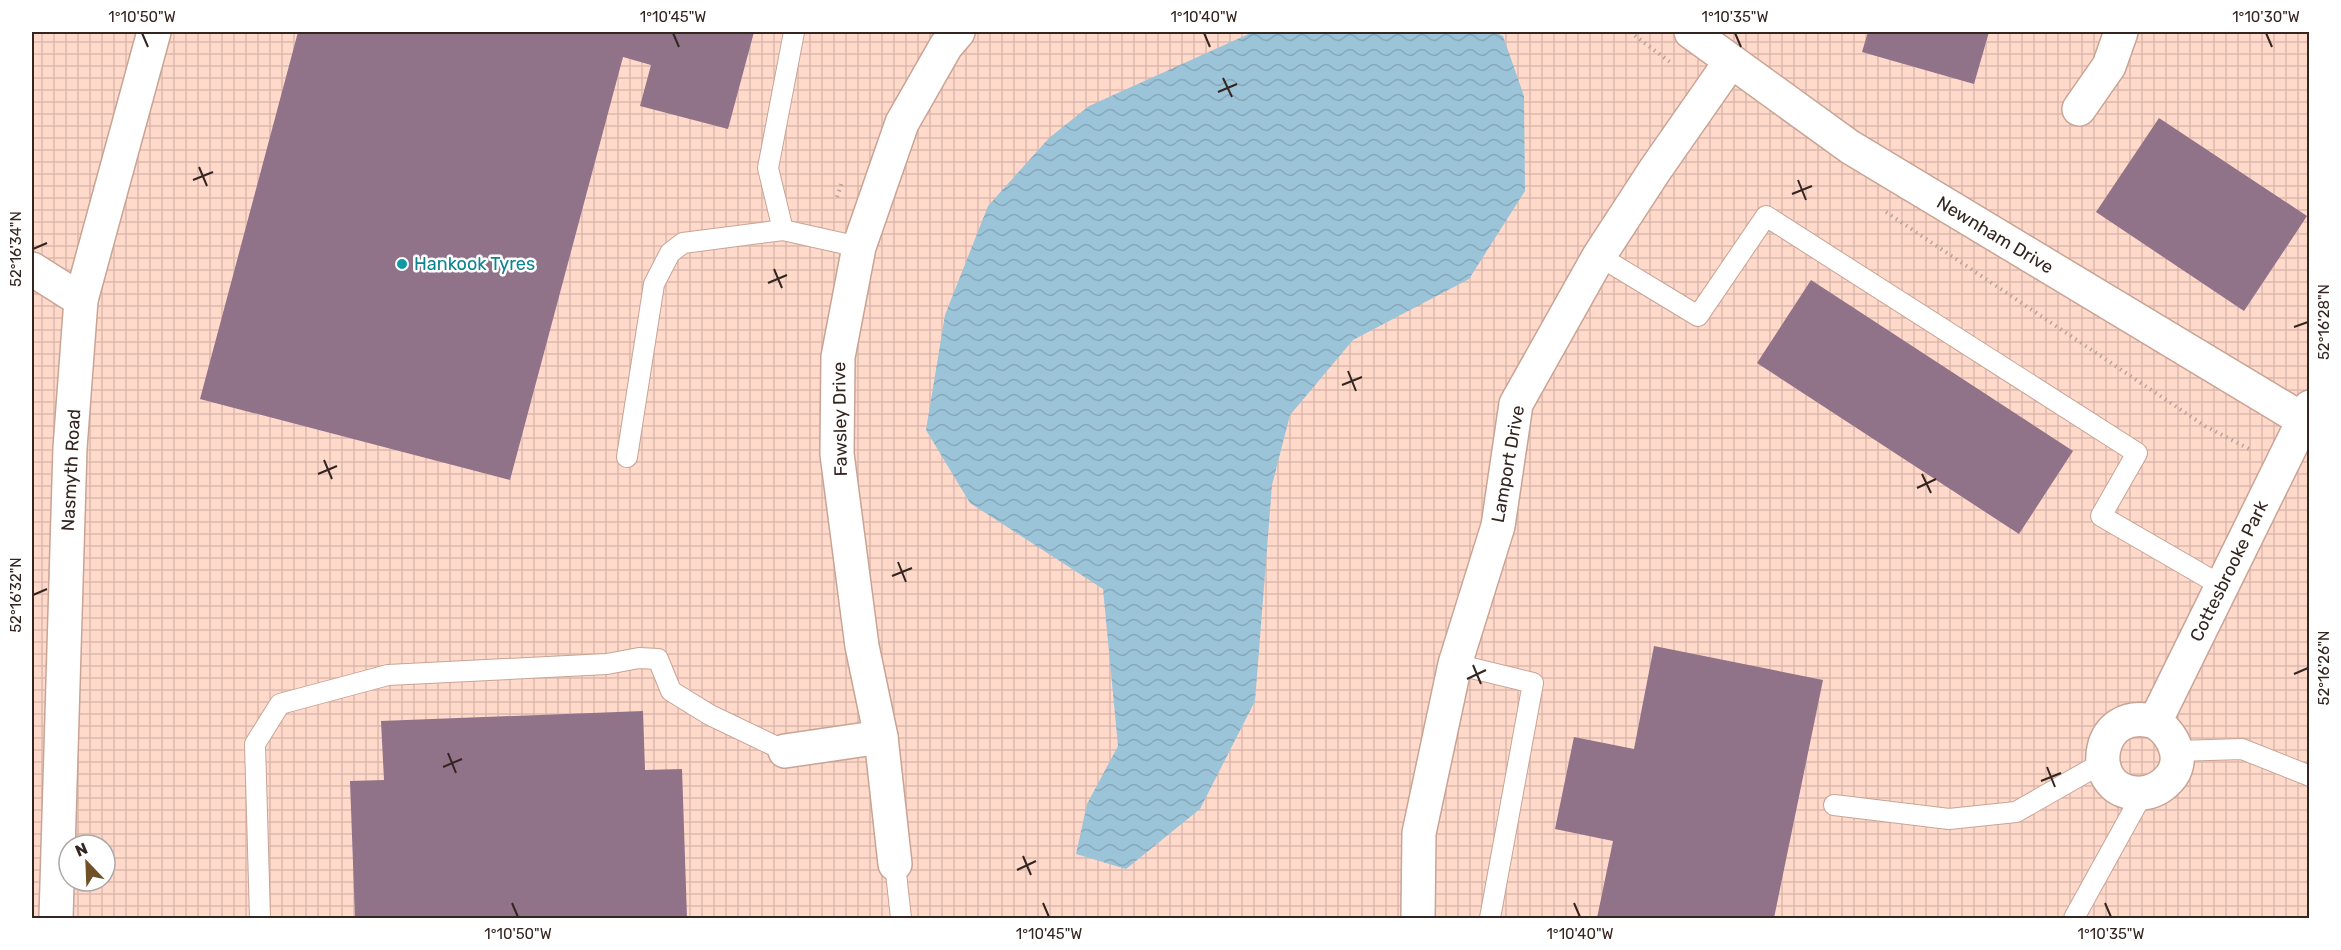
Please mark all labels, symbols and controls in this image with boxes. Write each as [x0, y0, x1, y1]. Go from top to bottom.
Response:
text: 1°10'50"W [108, 8, 176, 26]
text: 1°10'45"W [640, 8, 706, 26]
text: 1°10'40"W [1170, 8, 1238, 26]
text: 1°10'35"W [1701, 8, 1769, 26]
text: 1°10'30"W [2232, 8, 2300, 26]
street label: Newnham Drive [1933, 191, 2057, 279]
text: 52°16'34"N [7, 211, 25, 287]
place label: Hankook Tyres [414, 253, 535, 275]
marker: Hankook Tyres [395, 257, 409, 271]
text: 52°16'28"N [2315, 284, 2333, 360]
street label: Fawsley Drive [828, 362, 852, 476]
street label: Lamport Drive [1487, 404, 1529, 524]
street label: Nasmyth Road [57, 408, 85, 532]
street label: Cottesbrooke Park [2185, 496, 2273, 645]
text: 52°16'32"N [7, 557, 25, 633]
text: 52°16'26"N [2315, 630, 2333, 706]
north arrow [57, 833, 117, 893]
text: N [72, 839, 90, 861]
text: 1°10'50"W [484, 925, 552, 943]
text: 1°10'45"W [1016, 925, 1082, 943]
text: 1°10'40"W [1546, 925, 1614, 943]
text: 1°10'35"W [2077, 925, 2145, 943]

